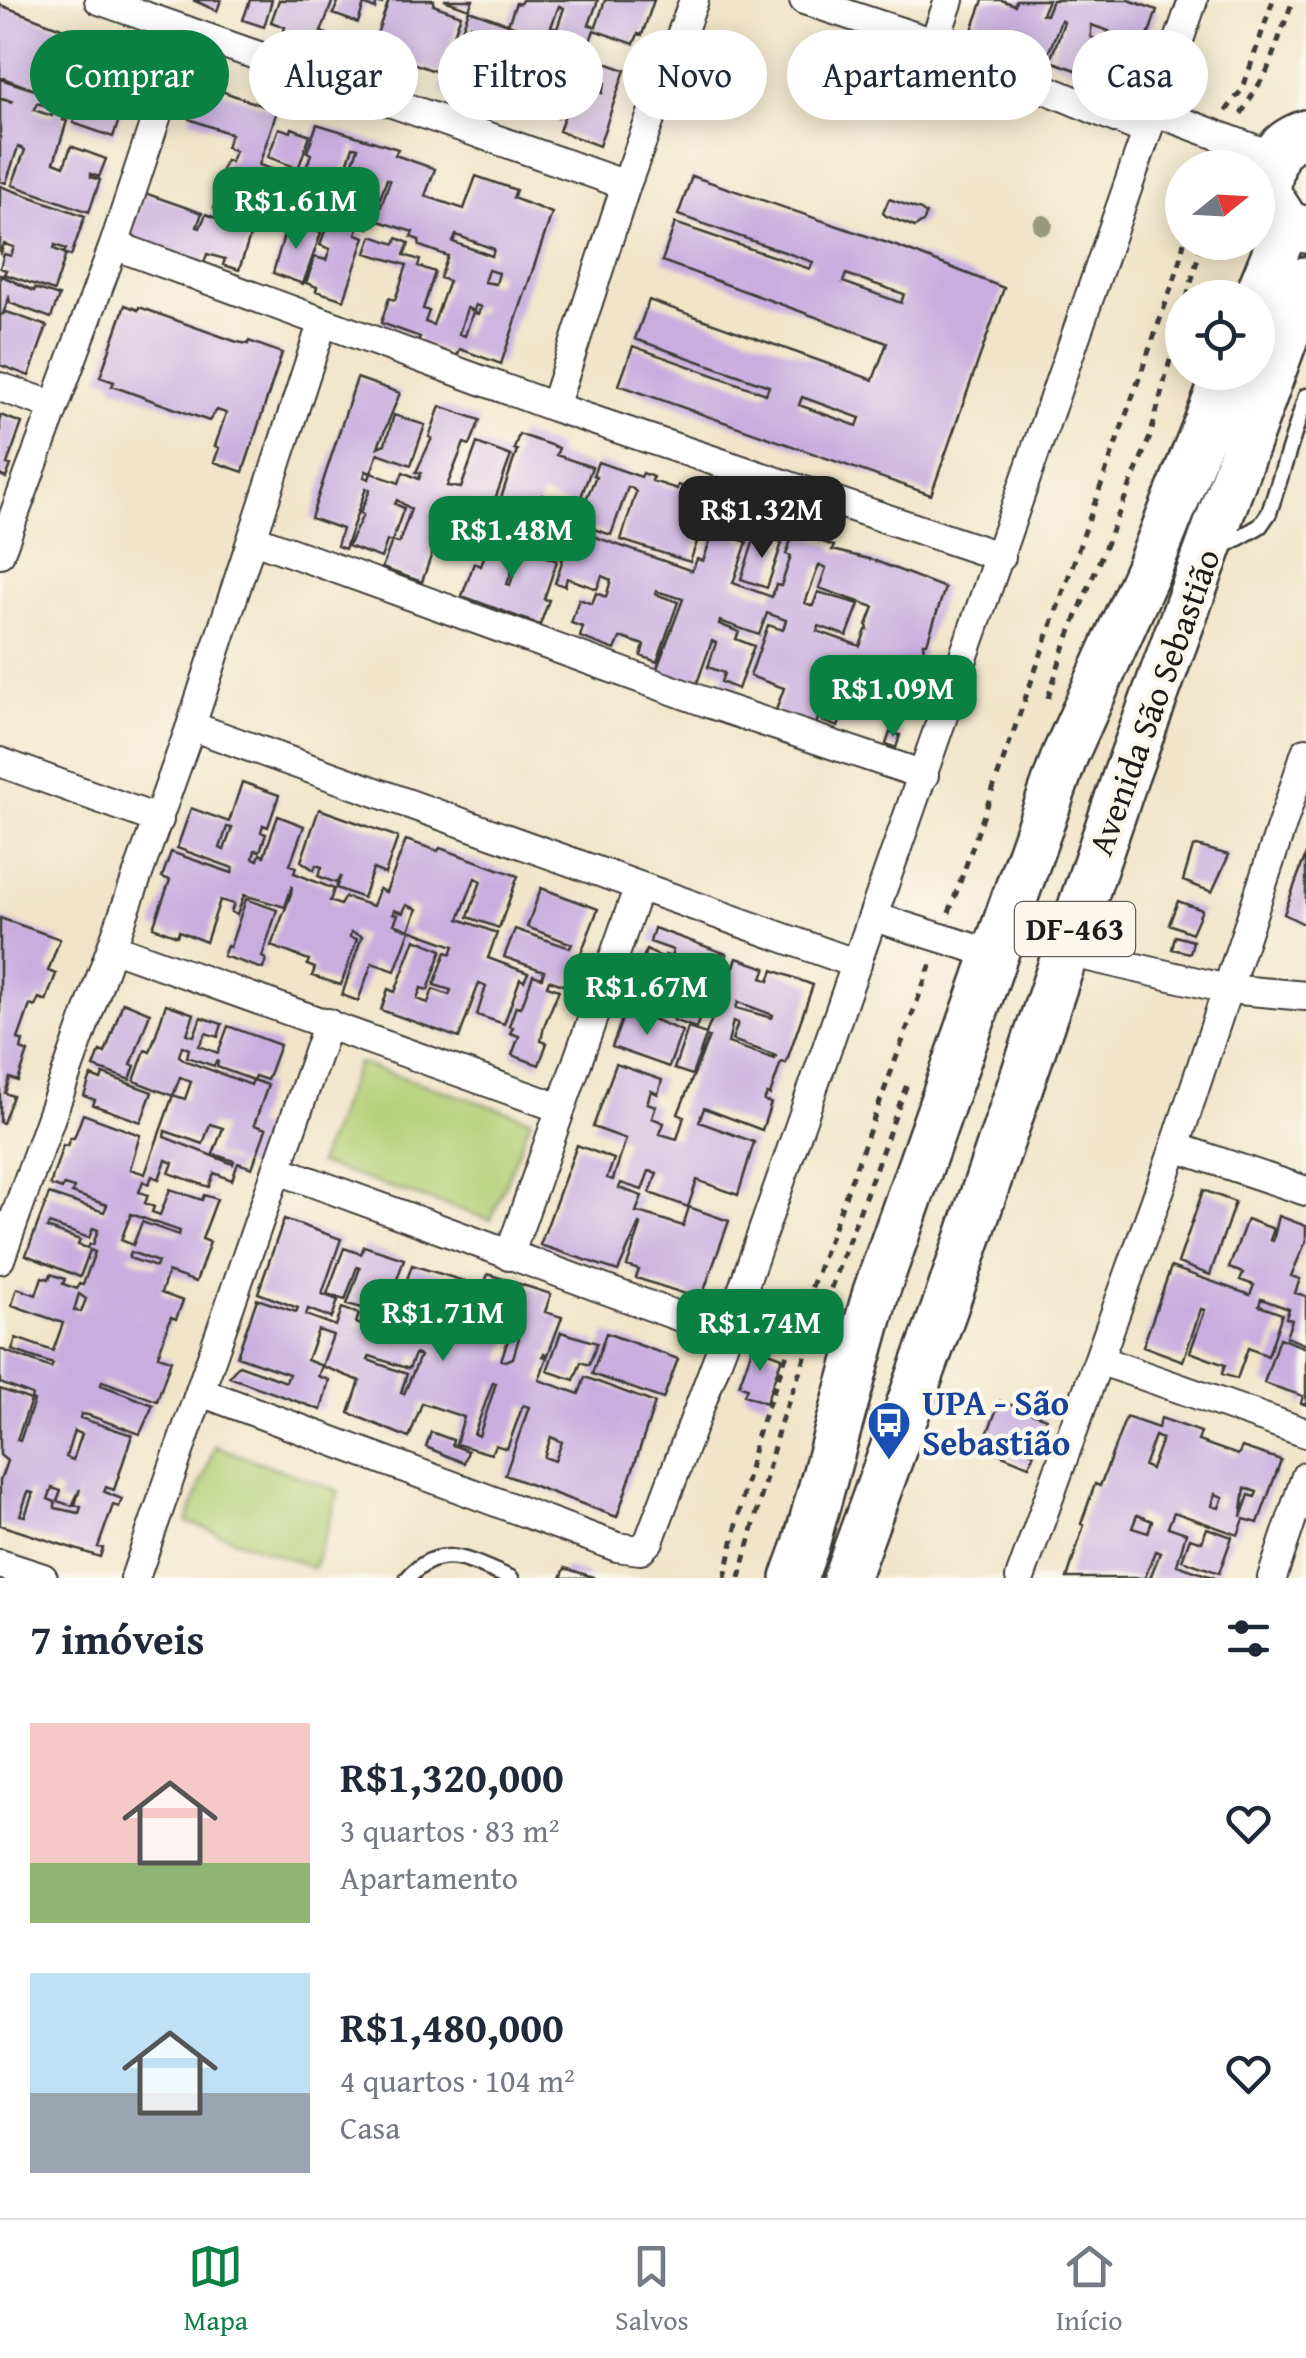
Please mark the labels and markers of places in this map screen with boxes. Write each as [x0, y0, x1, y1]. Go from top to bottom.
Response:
pin: R$1.61M [204, 167, 388, 252]
pin: R$1.32M [670, 476, 854, 561]
pin: R$1.48M [420, 496, 604, 581]
pin: R$1.09M [801, 655, 985, 740]
pin: R$1.67M [555, 953, 739, 1038]
pin: R$1.71M [351, 1279, 535, 1364]
pin: R$1.74M [668, 1289, 852, 1374]
place label: UPA - São Sebastião [922, 1377, 1070, 1468]
bus stop icon: UPA - São Sebastião [866, 1400, 912, 1461]

